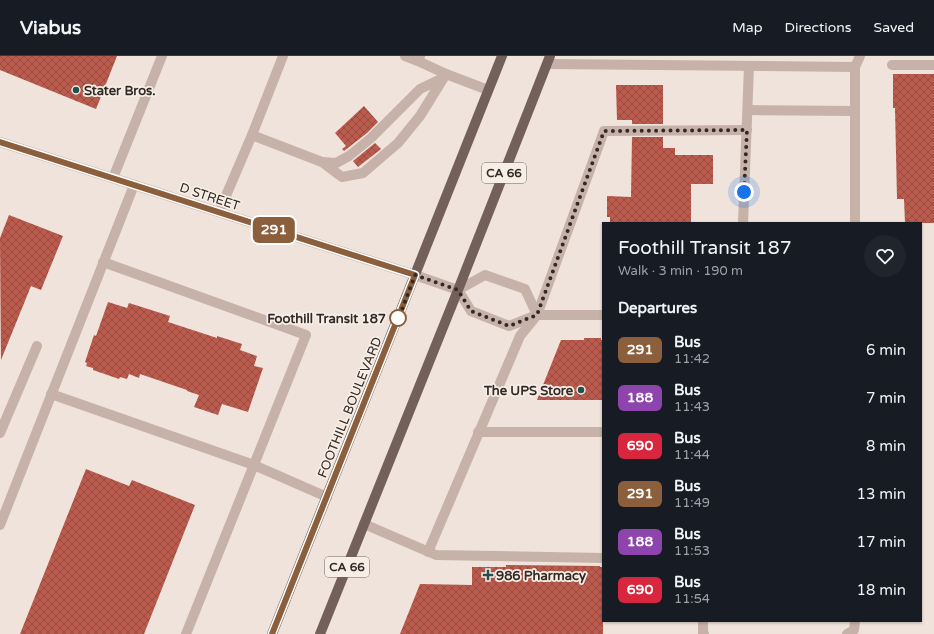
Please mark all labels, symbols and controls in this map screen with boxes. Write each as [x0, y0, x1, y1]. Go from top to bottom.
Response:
text: Viabus [20, 17, 81, 39]
text: Map [732, 19, 763, 36]
text: Directions [785, 19, 852, 36]
text: Saved [874, 19, 914, 36]
place label: Stater Bros. [84, 83, 156, 99]
marker: Stater Bros. [71, 85, 81, 95]
road number: CA 66 [482, 163, 526, 183]
street label: D STREET [178, 180, 242, 214]
your location [734, 182, 754, 202]
line badge: 291 [251, 217, 297, 243]
text: 291 [261, 221, 287, 238]
button: heart [864, 235, 906, 277]
text: Foothill Transit 187 [618, 237, 792, 259]
text: Walk · 3 min · 190 m [618, 263, 743, 279]
text: Departures [618, 299, 697, 317]
marker: Foothill Transit 187 [389, 309, 407, 327]
place label: Foothill Transit 187 [267, 311, 386, 327]
text: Bus [674, 333, 701, 351]
street label: FOOTHILL BOULEVARD [314, 334, 386, 480]
text: 291 [627, 341, 653, 358]
text: 6 min [866, 341, 906, 359]
text: 11:42 [674, 351, 710, 367]
text: Bus [674, 381, 701, 399]
place label: The UPS Store [483, 383, 574, 399]
marker: The UPS Store [576, 385, 586, 395]
text: 188 [627, 389, 653, 406]
text: 7 min [866, 389, 906, 407]
text: 11:43 [674, 399, 710, 415]
text: Bus [674, 429, 701, 447]
text: 690 [627, 437, 653, 454]
text: 8 min [866, 437, 906, 455]
text: 11:44 [674, 447, 710, 463]
text: Bus [674, 477, 701, 495]
text: 291 [627, 485, 653, 502]
text: 13 min [857, 485, 906, 503]
text: 11:49 [674, 495, 710, 511]
text: Bus [674, 525, 701, 543]
text: 188 [627, 533, 653, 550]
text: 17 min [857, 533, 906, 551]
text: 11:53 [674, 543, 710, 559]
road number: CA 66 [325, 557, 369, 577]
place label: 986 Pharmacy [496, 568, 586, 584]
marker: 986 Pharmacy [483, 570, 493, 580]
text: Bus [674, 573, 701, 591]
text: 690 [627, 581, 653, 598]
text: 18 min [857, 581, 906, 599]
text: 11:54 [674, 591, 710, 607]

